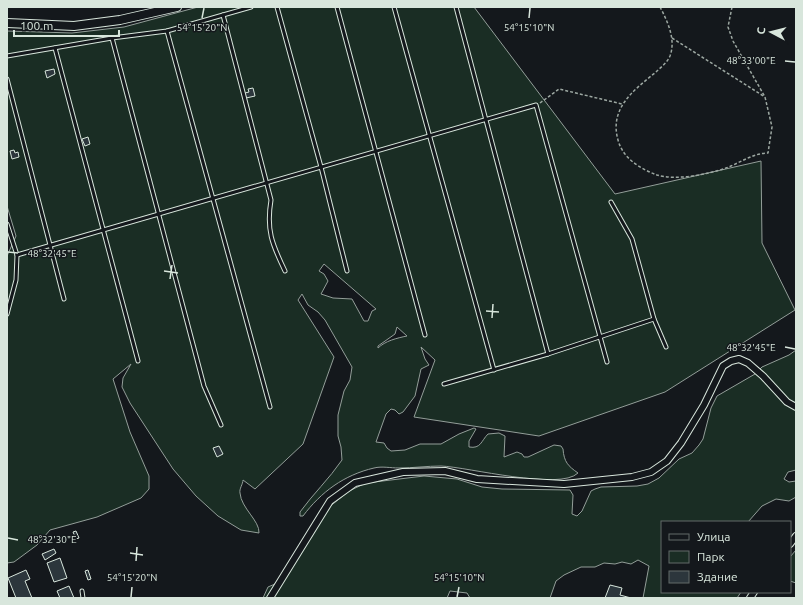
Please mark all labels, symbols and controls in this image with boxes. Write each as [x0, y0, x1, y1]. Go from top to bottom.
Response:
scale bar [14, 12, 119, 38]
north arrow [751, 12, 791, 52]
text: 100 m [20, 19, 53, 32]
text: 54°15'20"N [177, 22, 227, 33]
text: 54°15'10"N [504, 22, 554, 33]
text: С [755, 27, 767, 35]
text: 48°33'00"E [726, 55, 776, 66]
text: 48°32'45"E [27, 248, 77, 259]
text: 48°32'45"E [726, 342, 776, 353]
legend [661, 521, 791, 593]
text: Улица [697, 530, 730, 543]
text: 48°32'30"E [27, 534, 77, 545]
text: Парк [697, 550, 725, 563]
text: Здание [697, 570, 738, 583]
text: 54°15'20"N [107, 572, 157, 583]
text: 54°15'10"N [434, 572, 484, 583]

